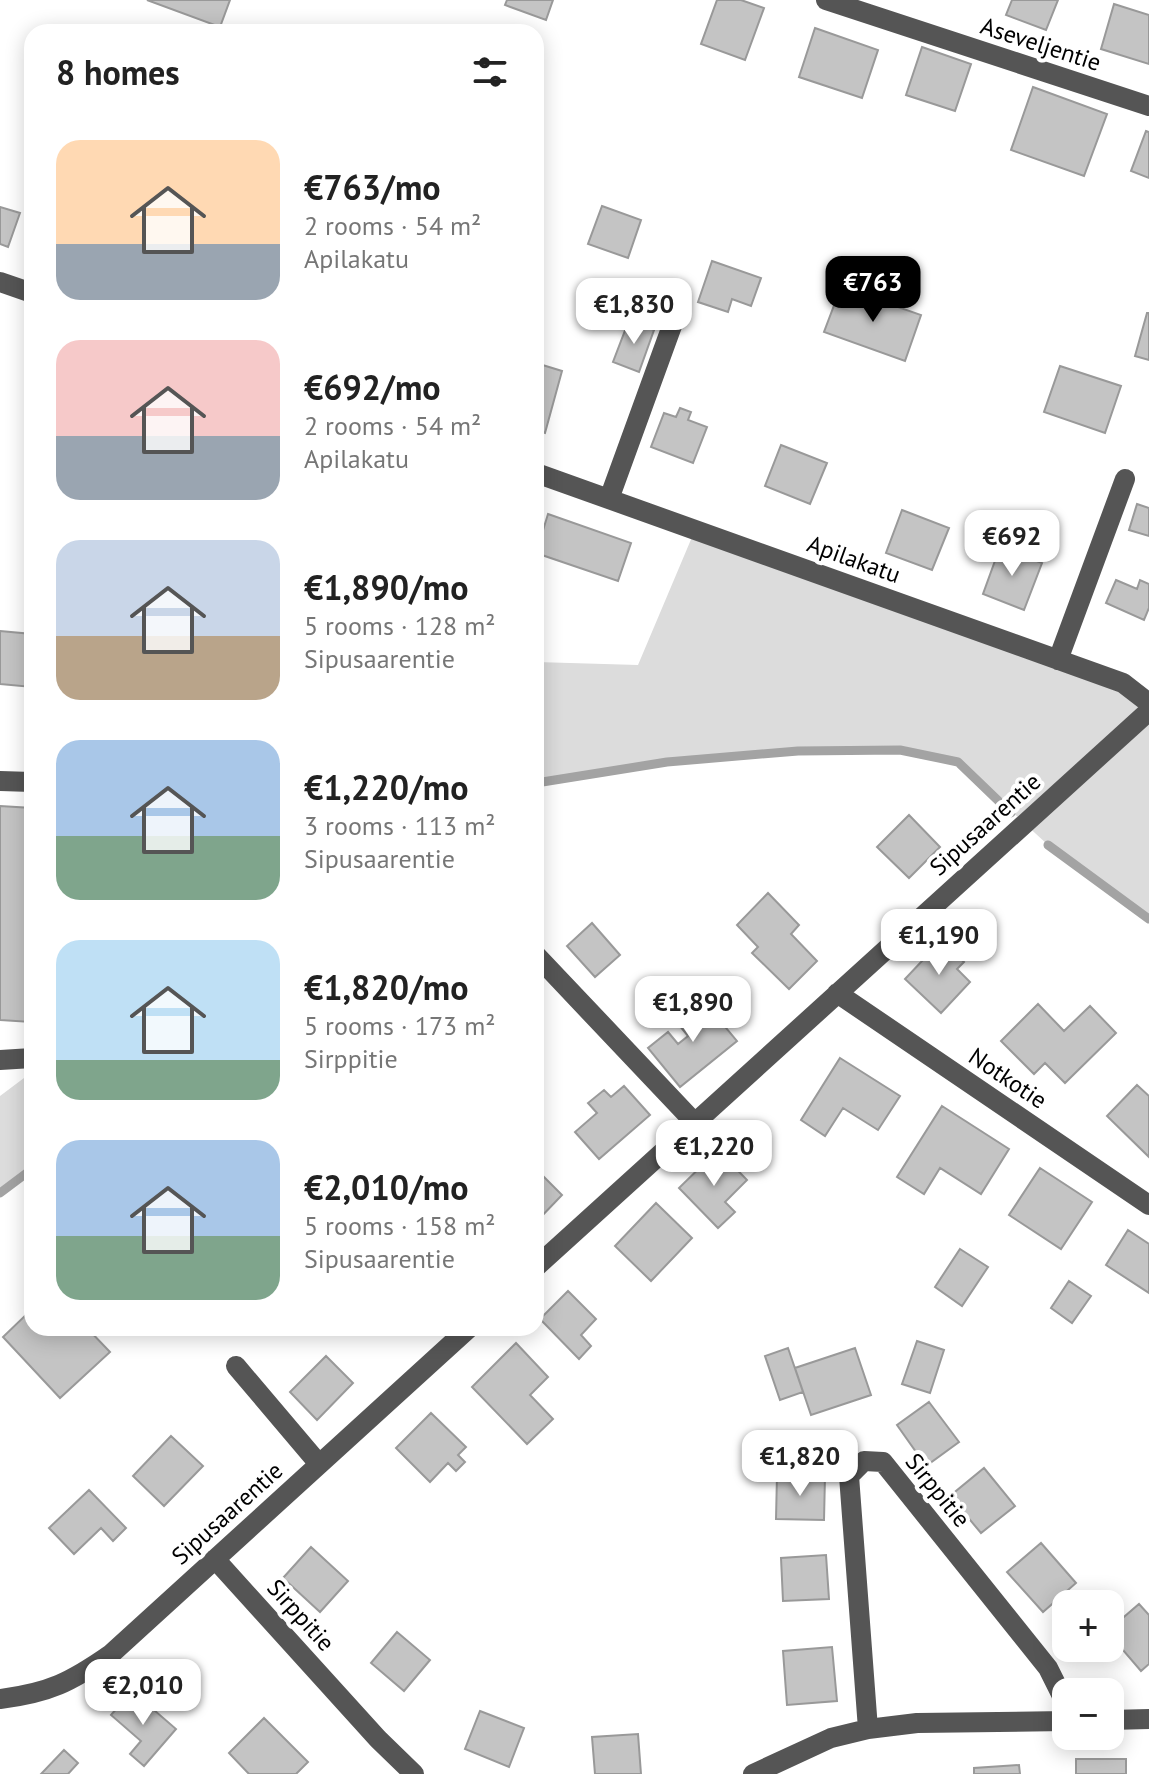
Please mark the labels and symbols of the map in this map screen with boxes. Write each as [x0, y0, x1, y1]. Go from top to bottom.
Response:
street label: Aseveljentie [977, 10, 1105, 78]
pin: €763 [826, 256, 920, 324]
pin: €1,830 [569, 278, 699, 346]
pin: €692 [965, 510, 1059, 578]
street label: Apilakatu [803, 528, 905, 590]
street label: Sipusaarentie [923, 766, 1047, 882]
pin: €1,190 [874, 909, 1004, 977]
pin: €1,890 [628, 976, 758, 1044]
street label: Notkotie [963, 1041, 1053, 1115]
pin: €1,220 [649, 1120, 779, 1188]
pin: €1,820 [735, 1430, 865, 1498]
street label: Sirppitie [899, 1447, 977, 1533]
street label: Sipusaarentie [165, 1455, 289, 1571]
street label: Sirppitie [261, 1572, 341, 1658]
pin: €2,010 [78, 1659, 208, 1727]

